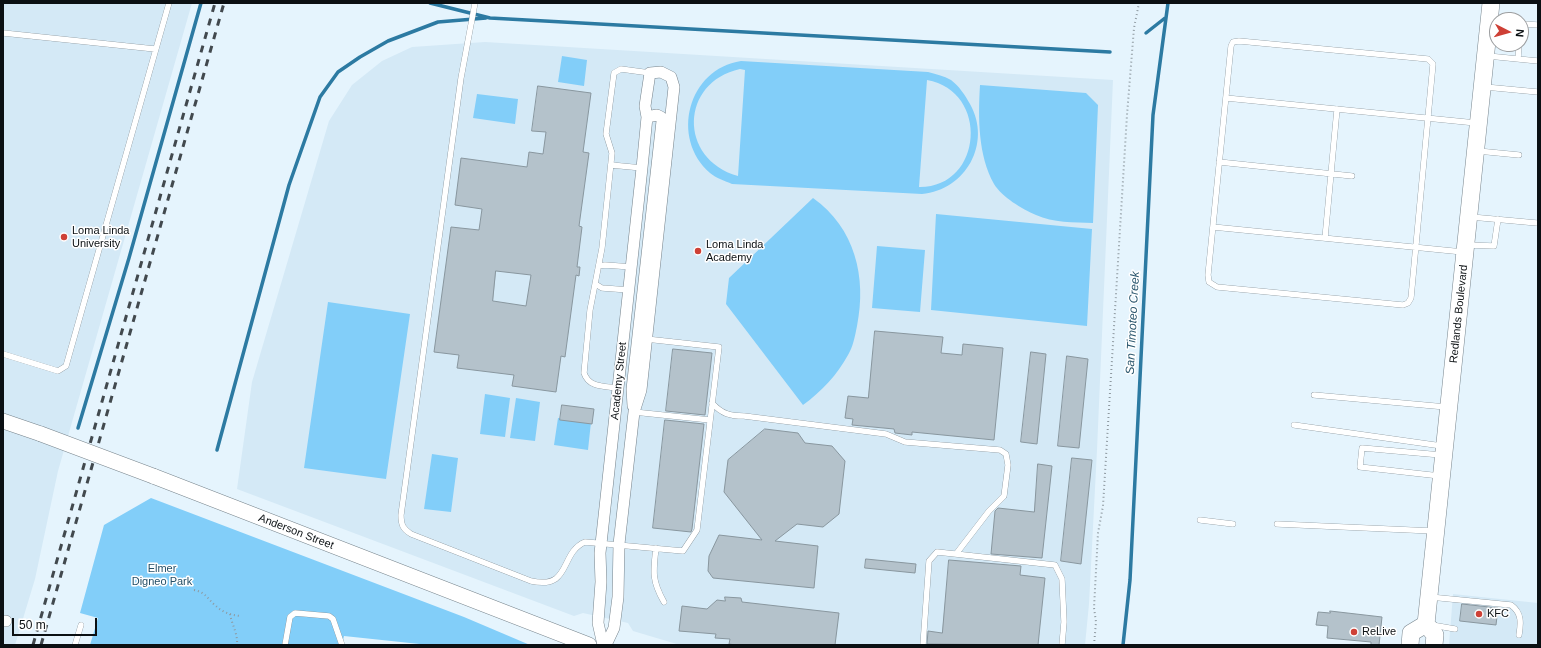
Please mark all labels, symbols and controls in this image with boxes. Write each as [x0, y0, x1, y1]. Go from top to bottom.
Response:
north arrow [1489, 12, 1529, 52]
text: N [1514, 29, 1526, 38]
place label: Loma Linda University [72, 224, 129, 250]
marker: Loma Linda University [59, 232, 69, 242]
place label: Loma Linda Academy [706, 238, 763, 264]
marker: Loma Linda Academy [693, 246, 703, 256]
street label: Redlands Boulevard [1447, 264, 1471, 364]
water label: San Timoteo Creek [1123, 271, 1143, 375]
street label: Academy Street [608, 341, 630, 421]
street label: Anderson Street [257, 512, 335, 552]
park label: Elmer Digneo Park [132, 562, 192, 588]
place label: KFC [1487, 607, 1509, 621]
marker: KFC [1474, 609, 1484, 619]
scale bar [14, 610, 99, 636]
text: 50 m [19, 618, 46, 632]
place label: ReLive [1362, 625, 1396, 639]
marker: ReLive [1349, 627, 1359, 637]

